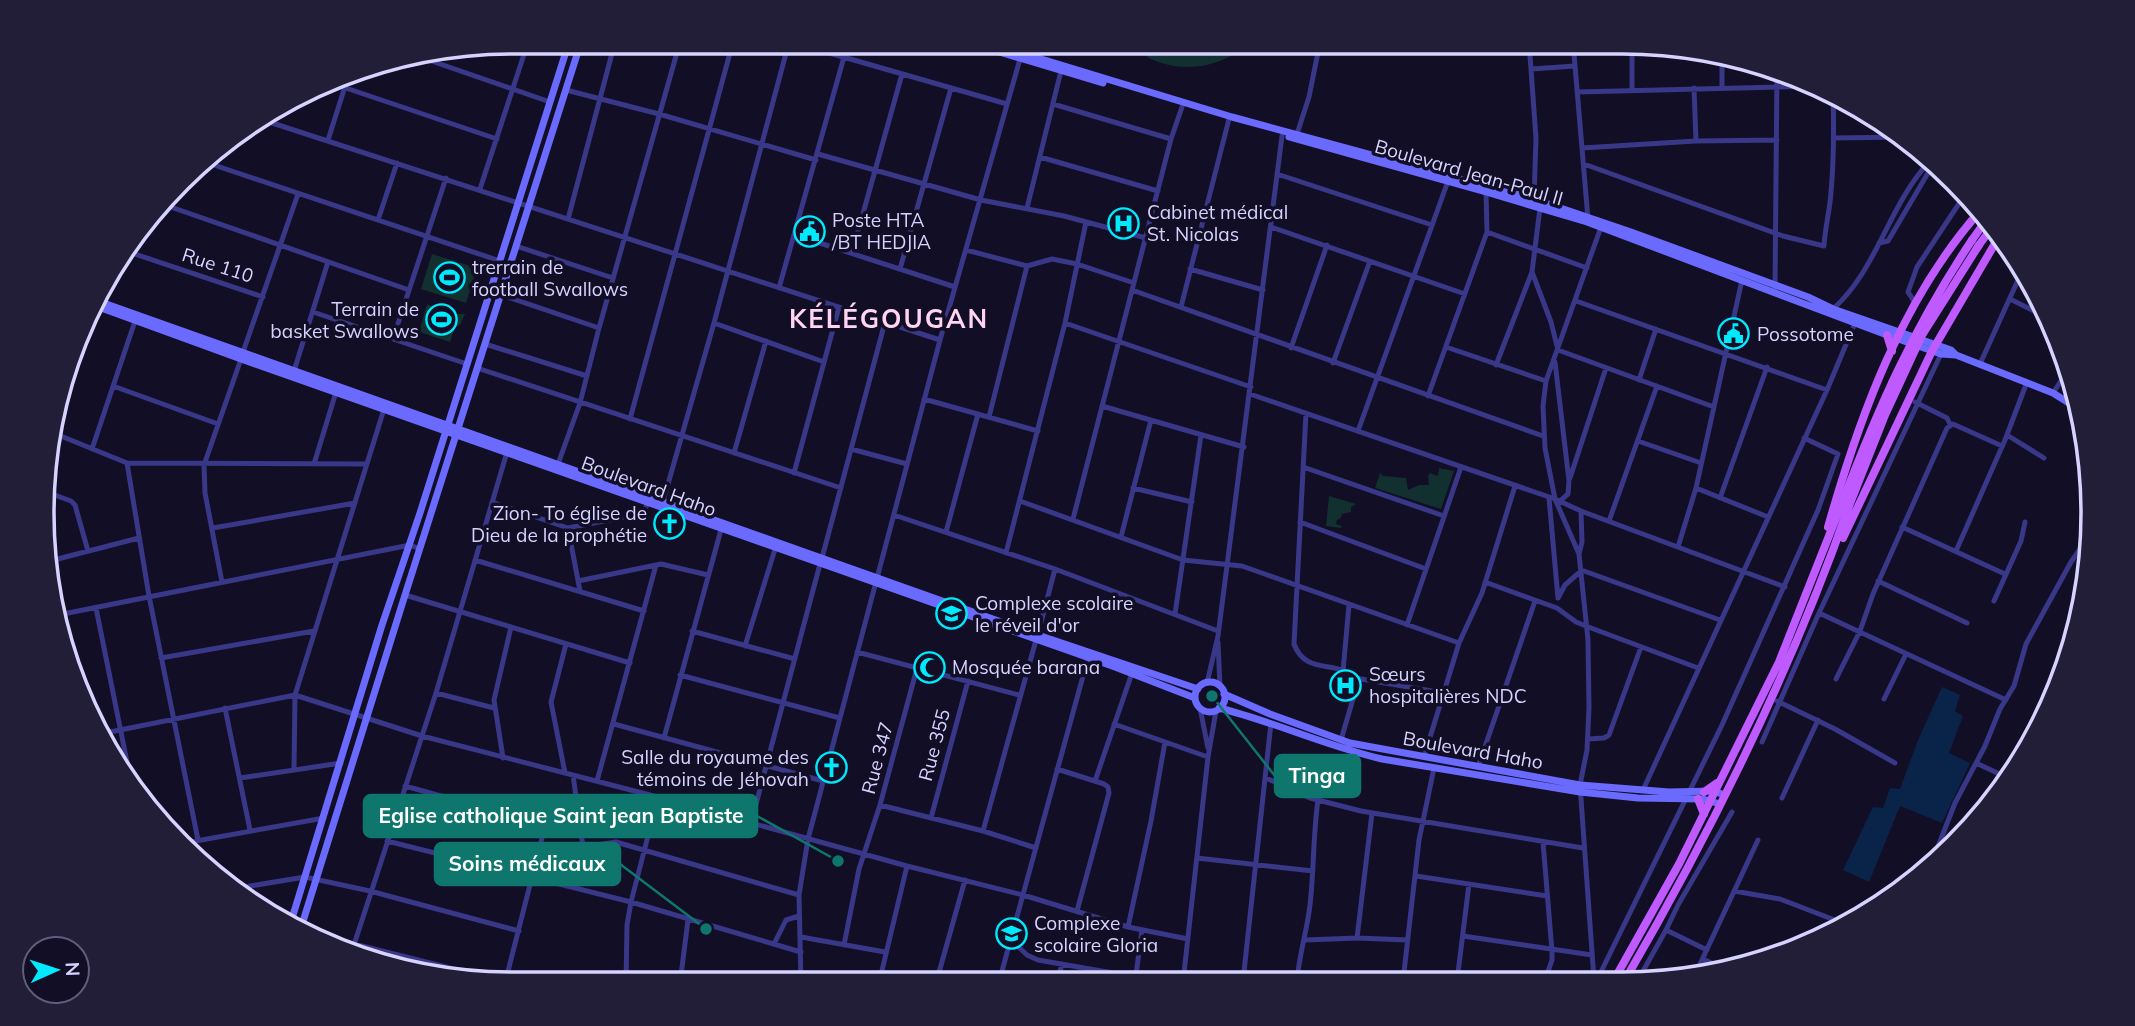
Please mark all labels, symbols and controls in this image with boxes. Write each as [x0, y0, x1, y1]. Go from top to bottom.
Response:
street label: Boulevard Jean-Paul II [1372, 134, 1566, 210]
place label: Cabinet médical St. Nicolas [1147, 200, 1288, 246]
hospital icon: Cabinet médical St. Nicolas [1107, 206, 1141, 240]
place label: Poste HTA /BT HEDJIA [831, 208, 931, 254]
public building icon: Poste HTA /BT HEDJIA [792, 214, 826, 248]
street label: Rue 110 [179, 242, 257, 288]
place label: trerrain de football Swallows [472, 255, 628, 301]
sports icon: trerrain de football Swallows [432, 261, 466, 295]
place label: Terrain de basket Swallows [270, 297, 419, 343]
district label: KÉLÉGOUGAN [789, 302, 989, 335]
sports icon: Terrain de basket Swallows [425, 303, 459, 337]
public building icon: Possotome [1717, 317, 1751, 351]
place label: Possotome [1757, 322, 1854, 346]
street label: Boulevard Haho [578, 450, 720, 522]
place label: Zion- To église de Dieu de la prophétie [471, 501, 647, 547]
church icon: Zion- To église de Dieu de la prophétie [653, 507, 687, 541]
place label: Complexe scolaire le réveil d'or [975, 591, 1133, 637]
school or university icon: Complexe scolaire le réveil d'or [935, 597, 969, 631]
mosque icon: Mosquée barana [912, 650, 946, 684]
place label: Mosquée barana [952, 655, 1100, 679]
place label: Sœurs hospitalières NDC [1369, 662, 1527, 708]
hospital icon: Sœurs hospitalières NDC [1329, 668, 1363, 702]
street label: Rue 355 [913, 706, 955, 784]
street label: Rue 347 [856, 719, 898, 797]
street label: Boulevard Haho [1401, 726, 1545, 774]
place label: Salle du royaume des témoins de Jéhovah [621, 745, 809, 791]
church icon: Salle du royaume des témoins de Jéhovah [815, 751, 849, 785]
callout: Tinga [1275, 755, 1360, 797]
text: Tinga [1288, 762, 1346, 788]
callout: Eglise catholique Saint jean Baptiste [364, 795, 757, 837]
text: Eglise catholique Saint jean Baptiste [378, 802, 744, 828]
callout: Soins médicaux [435, 843, 620, 885]
text: Soins médicaux [449, 850, 606, 876]
place label: Complexe scolaire Gloria [1034, 911, 1158, 957]
school or university icon: Complexe scolaire Gloria [994, 917, 1028, 951]
north arrow [21, 935, 91, 1005]
text: N [61, 961, 85, 977]

